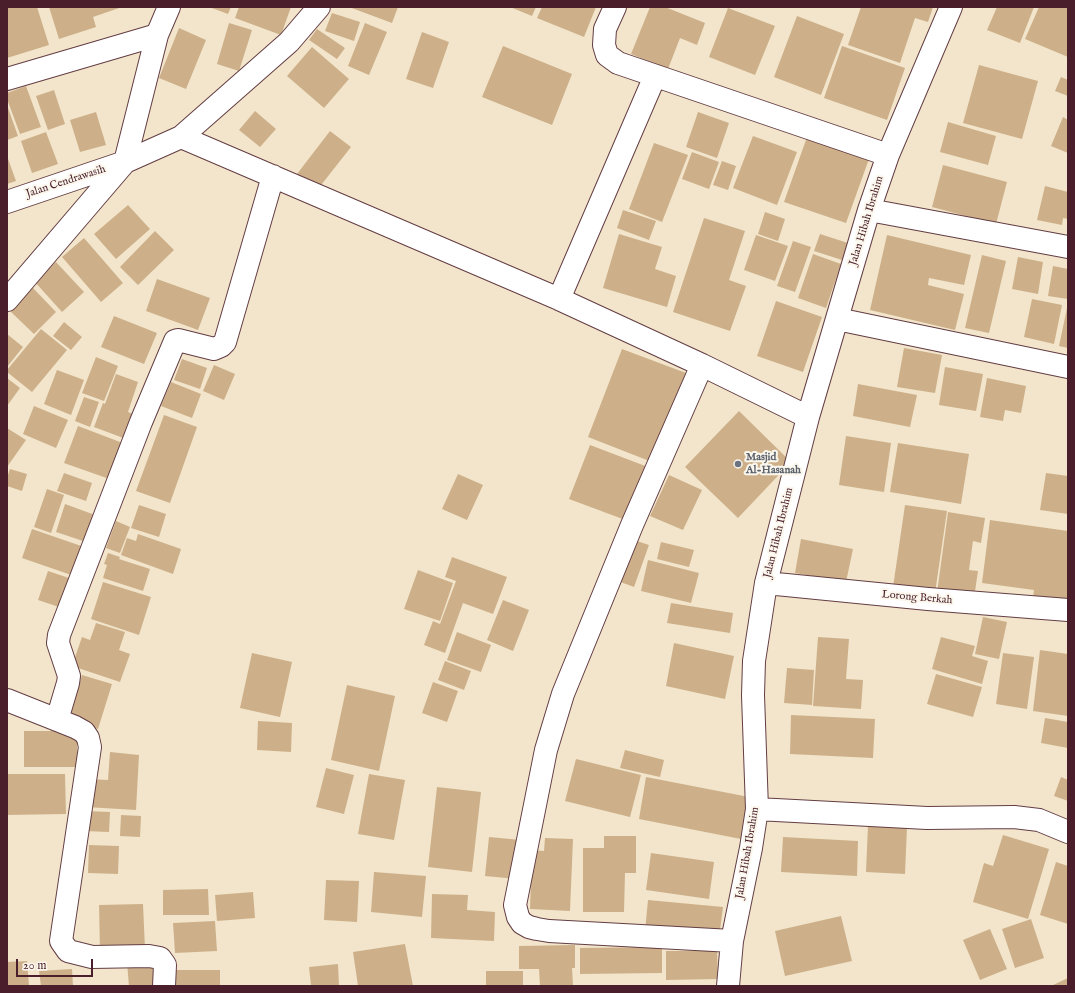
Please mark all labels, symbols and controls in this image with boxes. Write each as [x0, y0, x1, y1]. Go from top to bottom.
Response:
street label: Jalan Cendrawasih [25, 163, 107, 201]
street label: Jalan Hibah Ibrahim [847, 175, 887, 267]
place label: Masjid Al-Hasanah [746, 451, 801, 477]
marker: Masjid Al-Hasanah [733, 459, 743, 469]
street label: Jalan Hibah Ibrahim [761, 486, 797, 580]
street label: Lorong Berkah [881, 588, 953, 608]
street label: Jalan Hibah Ibrahim [733, 806, 763, 900]
scale bar [18, 951, 95, 977]
text: 20 m [23, 958, 46, 973]

